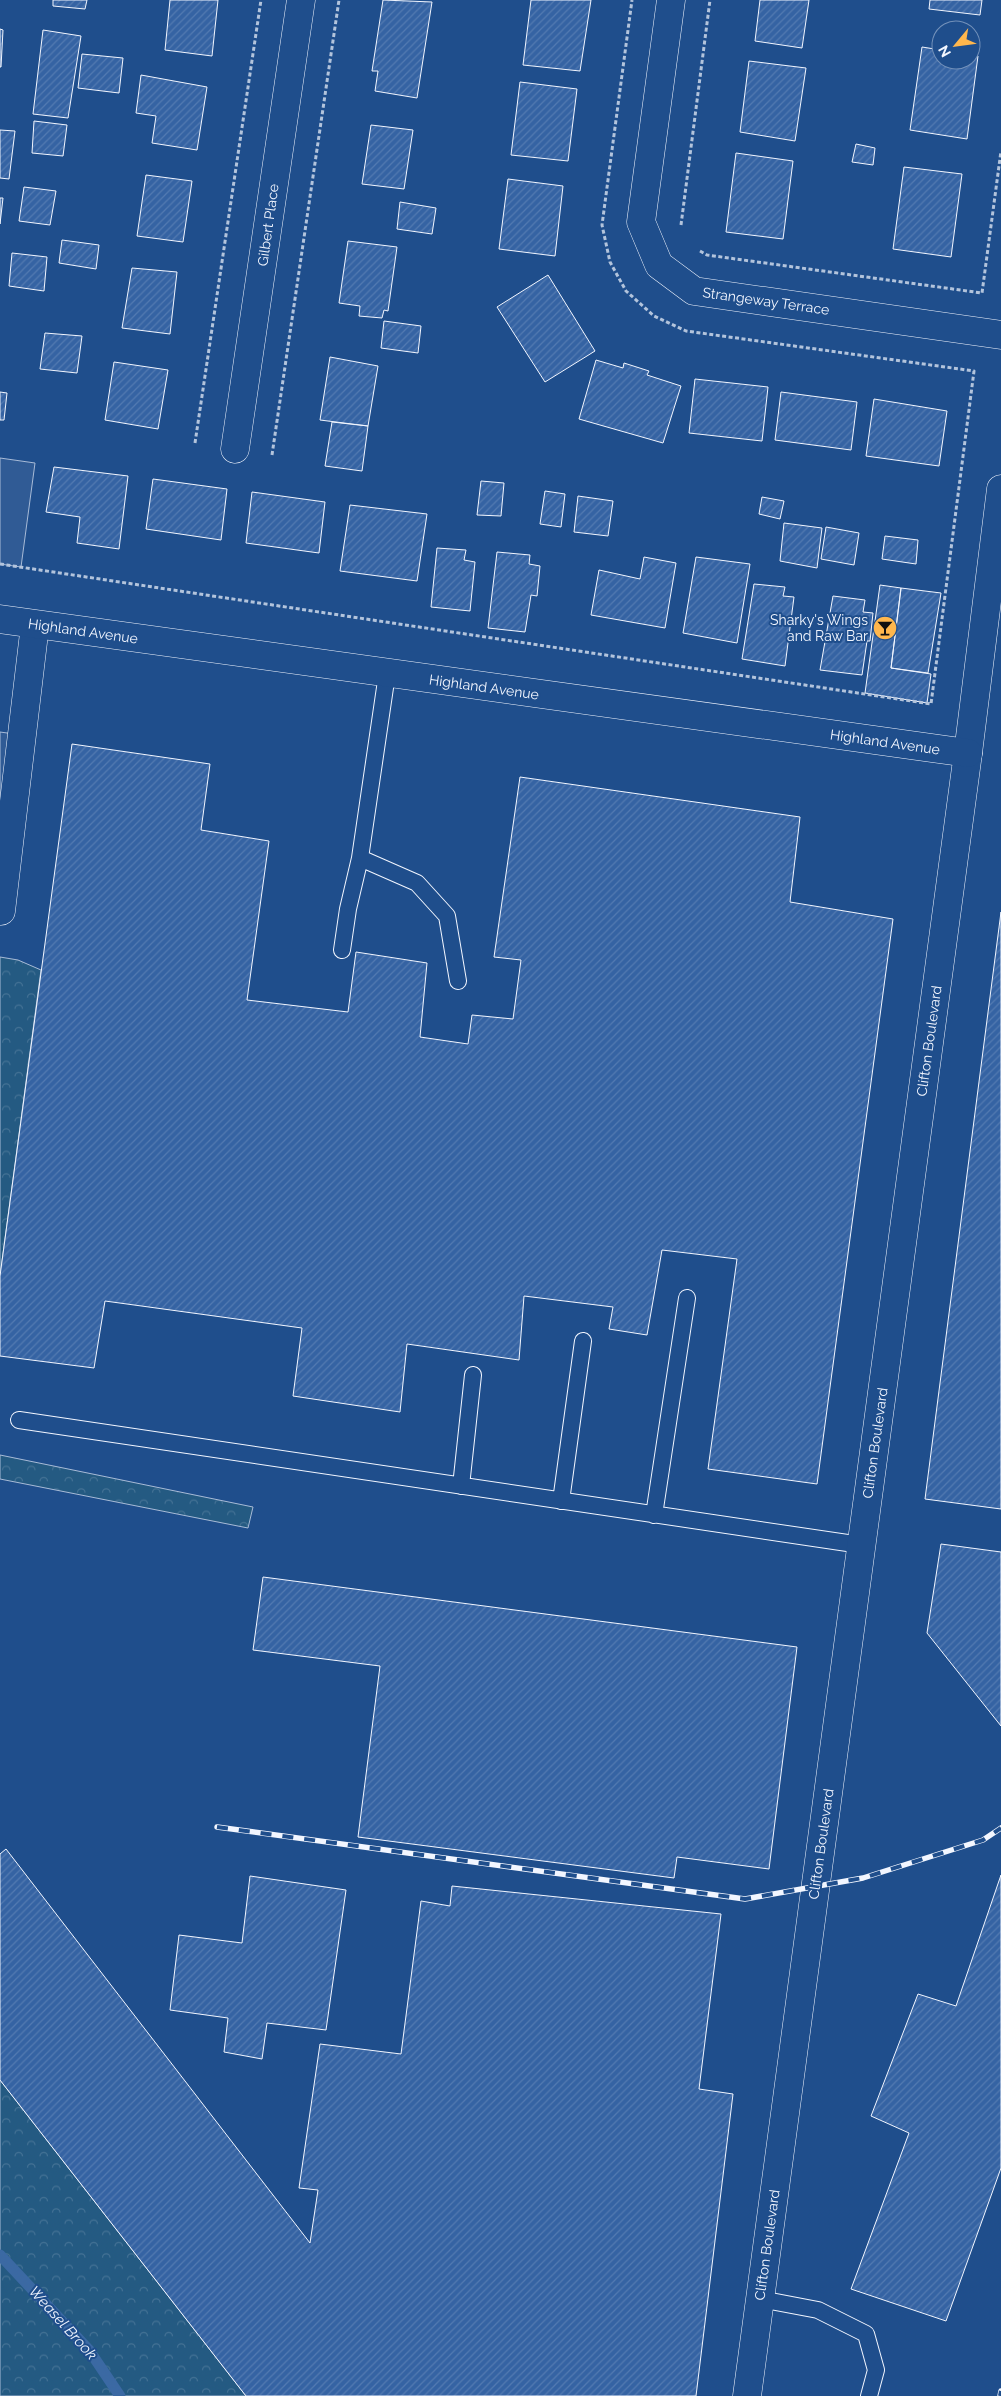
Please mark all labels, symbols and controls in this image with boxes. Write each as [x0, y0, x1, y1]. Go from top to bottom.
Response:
north arrow [931, 20, 981, 70]
text: N [935, 43, 954, 60]
street label: Gilbert Place [254, 183, 282, 267]
street label: Strangeway Terrace [702, 284, 830, 318]
place label: Sharky's Wings and Raw Bar [770, 612, 868, 644]
street label: Highland Avenue [27, 615, 139, 647]
bar icon: Sharky's Wings and Raw Bar [872, 615, 898, 641]
street label: Highland Avenue [428, 671, 540, 703]
street label: Highland Avenue [829, 726, 941, 758]
street label: Clifton Boulevard [913, 985, 945, 1097]
street label: Clifton Boulevard [859, 1387, 891, 1499]
street label: Clifton Boulevard [805, 1788, 837, 1900]
street label: Clifton Boulevard [751, 2189, 783, 2301]
water label: Weasel Brook [25, 2282, 101, 2364]

